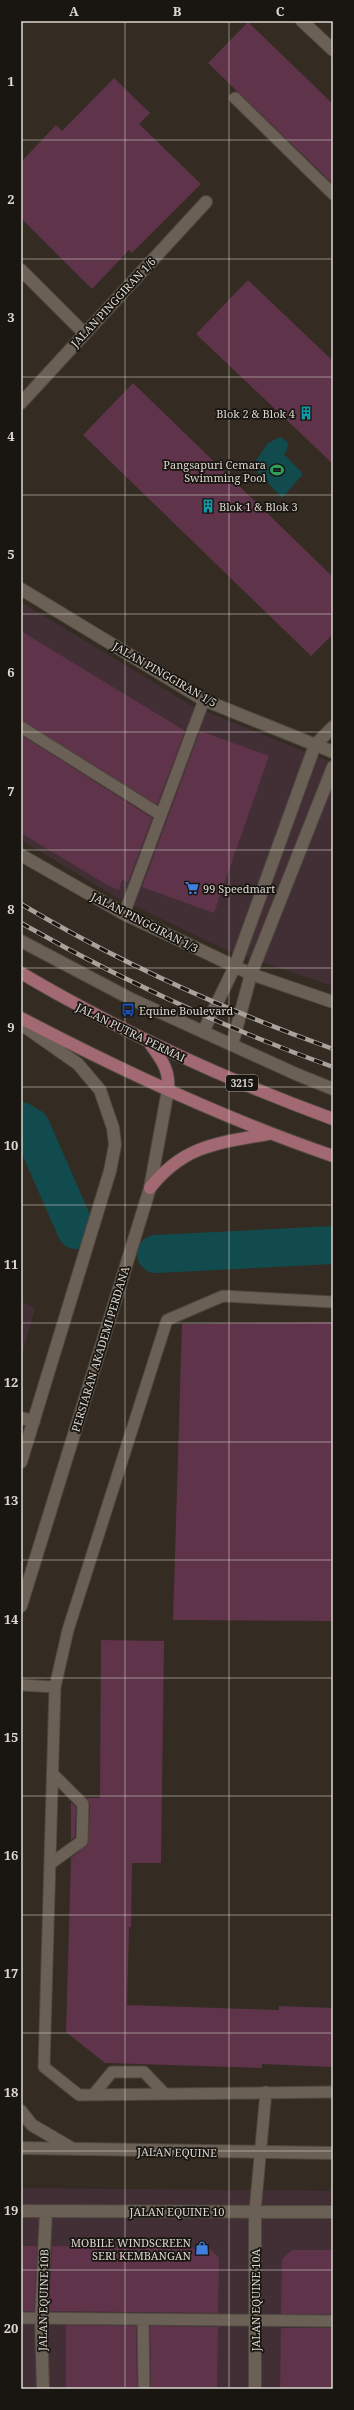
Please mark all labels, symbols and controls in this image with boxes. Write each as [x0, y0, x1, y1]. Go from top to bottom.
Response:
text: A [69, 2, 79, 20]
text: B [173, 2, 182, 20]
text: C [276, 2, 285, 20]
text: 1 [7, 72, 15, 90]
text: 2 [7, 190, 15, 208]
street label: JALAN PINGGIRAN 1/6 [67, 254, 159, 351]
text: 3 [7, 308, 15, 326]
building icon: Blok 2 & Blok 4 [298, 405, 314, 421]
place label: Blok 2 & Blok 4 [216, 406, 295, 421]
text: 4 [7, 427, 15, 445]
place label: Pangsapuri Cemara Swimming Pool [163, 457, 267, 485]
sports icon: Pangsapuri Cemara Swimming Pool [269, 462, 285, 478]
building icon: Blok 1 & Blok 3 [200, 498, 216, 514]
place label: Blok 1 & Blok 3 [219, 499, 298, 514]
text: 5 [7, 545, 15, 563]
street label: JALAN PINGGIRAN 1/5 [109, 637, 220, 710]
text: 6 [7, 663, 15, 681]
text: 7 [7, 782, 15, 800]
supermarket icon: 99 Speedmart [184, 880, 200, 896]
place label: 99 Speedmart [203, 881, 275, 896]
street label: JALAN PINGGIRAN 1/3 [88, 888, 201, 955]
text: 8 [7, 900, 15, 918]
street label: JALAN PUTRA PERMAI [73, 999, 188, 1065]
bus stop icon: Equine Boulevard [120, 1002, 136, 1018]
place label: Equine Boulevard [139, 1003, 234, 1018]
text: 9 [7, 1018, 15, 1036]
road number: 3215 [226, 1075, 258, 1091]
text: 10 [4, 1136, 18, 1154]
text: 11 [4, 1255, 18, 1273]
street label: PERSIARAN AKADEMI PERDANA [68, 1264, 132, 1434]
text: 12 [4, 1373, 18, 1391]
text: 13 [4, 1491, 18, 1509]
text: 14 [4, 1610, 19, 1628]
text: 15 [4, 1728, 18, 1746]
text: 16 [4, 1846, 18, 1864]
text: 17 [4, 1964, 18, 1982]
text: 18 [4, 2083, 18, 2101]
street label: JALAN EQUINE [136, 2144, 217, 2160]
text: 19 [4, 2201, 18, 2219]
street label: JALAN EQUINE 10 [129, 2204, 224, 2219]
place label: MOBILE WINDSCREEN SERI KEMBANGAN [71, 2235, 192, 2263]
shop icon: MOBILE WINDSCREEN SERI KEMBANGAN [194, 2240, 210, 2256]
street label: JALAN EQUINE 10A [248, 2248, 263, 2352]
street label: JALAN EQUINE 10B [35, 2249, 51, 2352]
text: 20 [4, 2319, 18, 2337]

